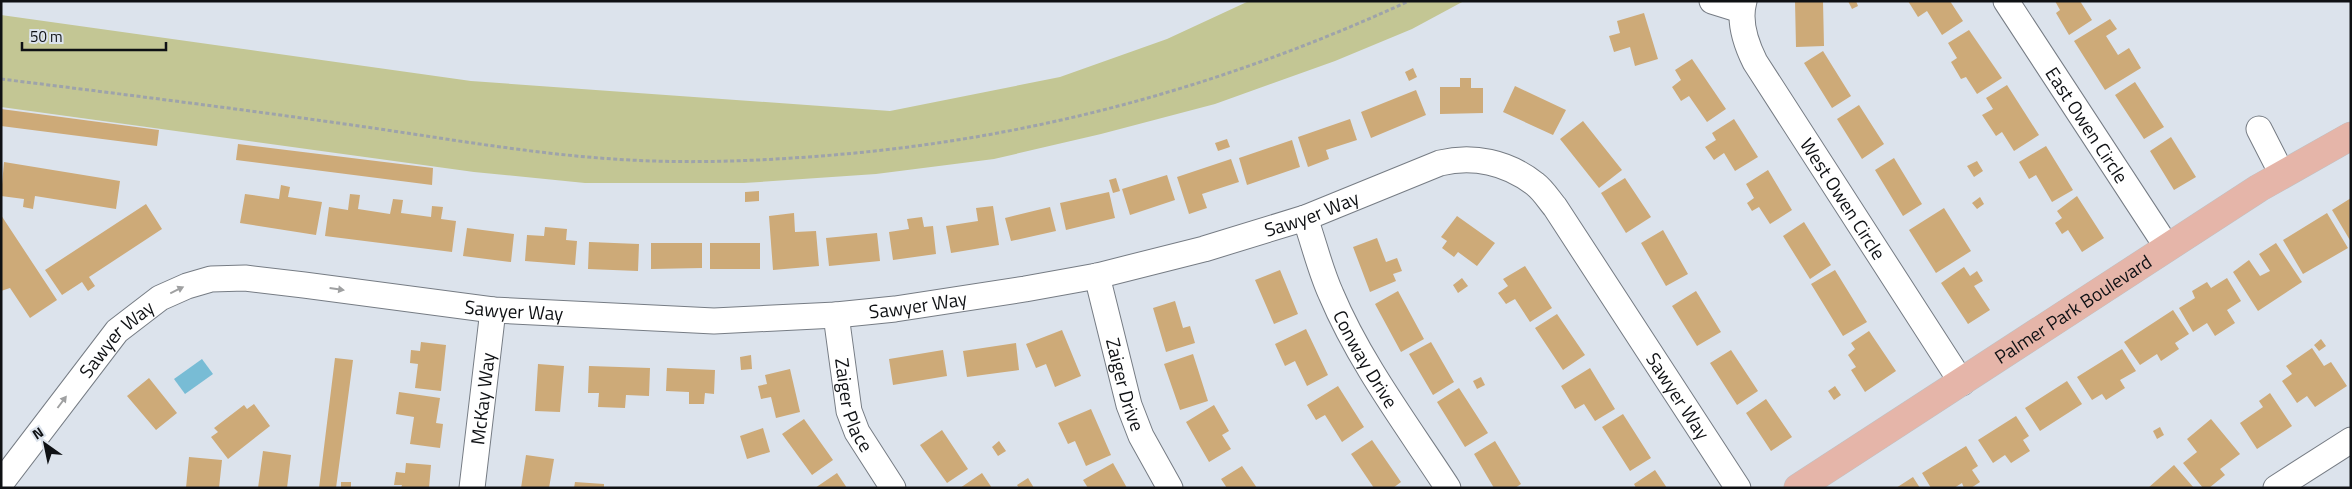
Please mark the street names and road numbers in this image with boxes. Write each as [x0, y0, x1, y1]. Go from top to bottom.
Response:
street label: East Owen Circle [2039, 61, 2136, 189]
street label: West Owen Circle [1793, 132, 1894, 265]
street label: Sawyer Way [1261, 183, 1363, 244]
street label: Palmer Park Boulevard [1988, 247, 2157, 371]
street label: Sawyer Way [867, 283, 969, 326]
street label: Sawyer Way [463, 291, 564, 327]
street label: Sawyer Way [71, 293, 160, 384]
street label: Conway Drive [1326, 305, 1406, 414]
street label: Zaiger Drive [1099, 335, 1153, 435]
street label: Sawyer Way [1639, 346, 1718, 445]
street label: McKay Way [462, 351, 502, 446]
street label: Zaiger Place [828, 356, 881, 457]

